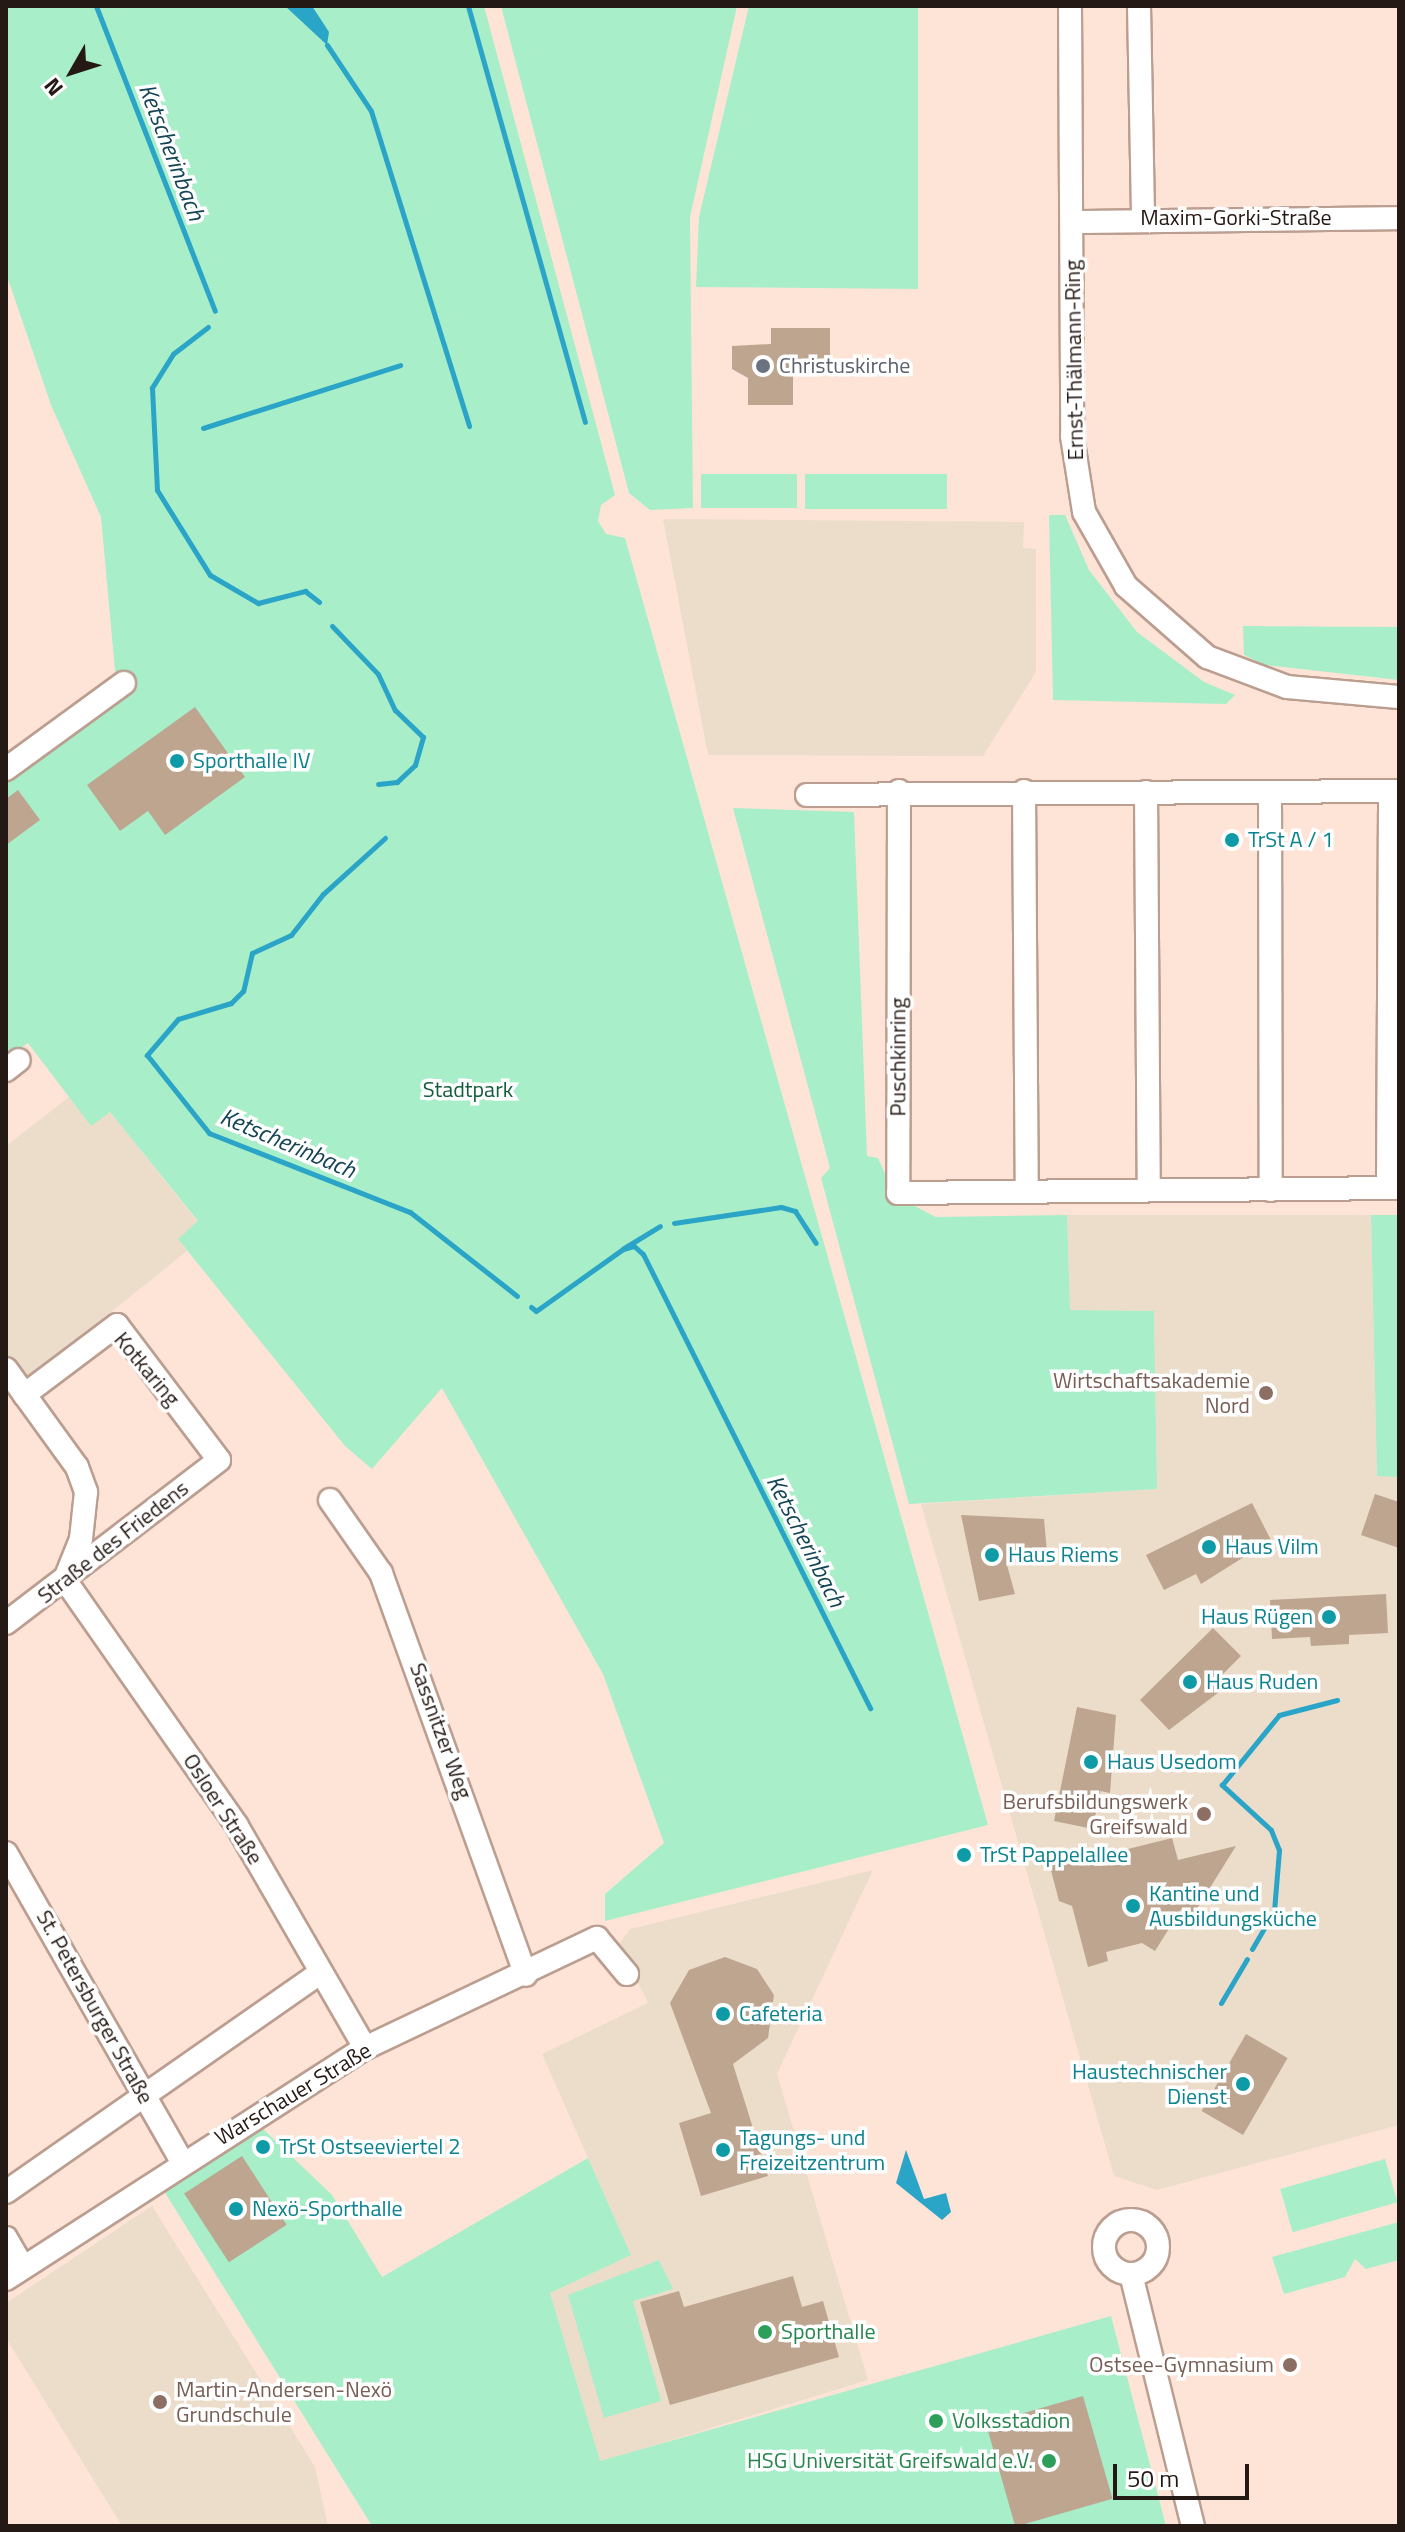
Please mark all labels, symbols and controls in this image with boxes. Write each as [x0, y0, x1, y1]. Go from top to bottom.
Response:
north arrow [32, 32, 112, 112]
text: N [35, 70, 71, 104]
water label: Ketscherinbach [133, 80, 211, 224]
street label: Maxim-Gorki-Straße [1140, 205, 1332, 231]
street label: Ernst-Thälmann-Ring [1059, 259, 1089, 461]
place label: Christuskirche [779, 353, 910, 379]
marker: Christuskirche [754, 357, 772, 375]
place label: Sporthalle IV [193, 748, 311, 774]
marker: Sporthalle IV [168, 752, 186, 770]
place label: TrSt A / 1 [1248, 827, 1334, 853]
marker: TrSt A / 1 [1223, 831, 1241, 849]
street label: Puschkinring [885, 997, 911, 1117]
park label: Stadtpark [423, 1077, 513, 1103]
water label: Ketscherinbach [216, 1102, 360, 1184]
street label: Kotkaring [108, 1327, 186, 1411]
place label: Wirtschaftsakademie Nord [1053, 1367, 1250, 1418]
marker: Wirtschaftsakademie Nord [1257, 1384, 1275, 1402]
water label: Ketscherinbach [760, 1470, 852, 1612]
street label: Straße des Friedens [32, 1475, 194, 1609]
place label: Haus Vilm [1225, 1534, 1319, 1560]
marker: Haus Vilm [1200, 1538, 1218, 1556]
place label: Haus Riems [1008, 1542, 1119, 1568]
marker: Haus Riems [983, 1546, 1001, 1564]
place label: Haus Rügen [1201, 1604, 1313, 1630]
marker: Haus Rügen [1320, 1608, 1338, 1626]
street label: Sassnitzer Weg [404, 1659, 478, 1803]
place label: Haus Ruden [1206, 1669, 1318, 1695]
marker: Haus Ruden [1181, 1673, 1199, 1691]
street label: Osloer Straße [177, 1749, 269, 1869]
place label: Haus Usedom [1107, 1749, 1237, 1775]
marker: Haus Usedom [1082, 1753, 1100, 1771]
place label: Berufsbildungswerk Greifswald [1003, 1788, 1188, 1840]
marker: Berufsbildungswerk Greifswald [1195, 1805, 1213, 1823]
place label: TrSt Pappelallee [980, 1842, 1128, 1868]
marker: TrSt Pappelallee [955, 1846, 973, 1864]
place label: Kantine und Ausbildungsküche [1149, 1880, 1317, 1932]
marker: Kantine und Ausbildungsküche [1124, 1897, 1142, 1915]
street label: St. Petersburger Straße [31, 1906, 159, 2108]
place label: Cafeteria [739, 2001, 822, 2027]
marker: Cafeteria [714, 2005, 732, 2023]
street label: Warschauer Straße [210, 2037, 376, 2151]
place label: Haustechnischer Dienst [1072, 2058, 1227, 2110]
marker: Haustechnischer Dienst [1234, 2075, 1252, 2093]
place label: Tagungs- und Freizeitzentrum [739, 2124, 885, 2176]
place label: TrSt Ostseeviertel 2 [279, 2134, 461, 2160]
marker: TrSt Ostseeviertel 2 [254, 2138, 272, 2156]
marker: Tagungs- und Freizeitzentrum [714, 2141, 732, 2159]
place label: Nexö-Sporthalle [252, 2196, 403, 2222]
marker: Nexö-Sporthalle [227, 2200, 245, 2218]
place label: Sporthalle [781, 2319, 876, 2345]
marker: Sporthalle [756, 2323, 774, 2341]
place label: Ostsee-Gymnasium [1089, 2352, 1274, 2378]
marker: Ostsee-Gymnasium [1281, 2356, 1299, 2374]
place label: Martin-Andersen-Nexö Grundschule [176, 2376, 392, 2428]
marker: Martin-Andersen-Nexö Grundschule [151, 2393, 169, 2411]
place label: Volksstadion [952, 2408, 1070, 2434]
marker: Volksstadion [927, 2412, 945, 2430]
place label: HSG Universität Greifswald e.V. [747, 2448, 1033, 2474]
scale bar [1117, 2448, 1253, 2498]
marker: HSG Universität Greifswald e.V. [1040, 2452, 1058, 2470]
text: 50 m [1127, 2460, 1179, 2496]

